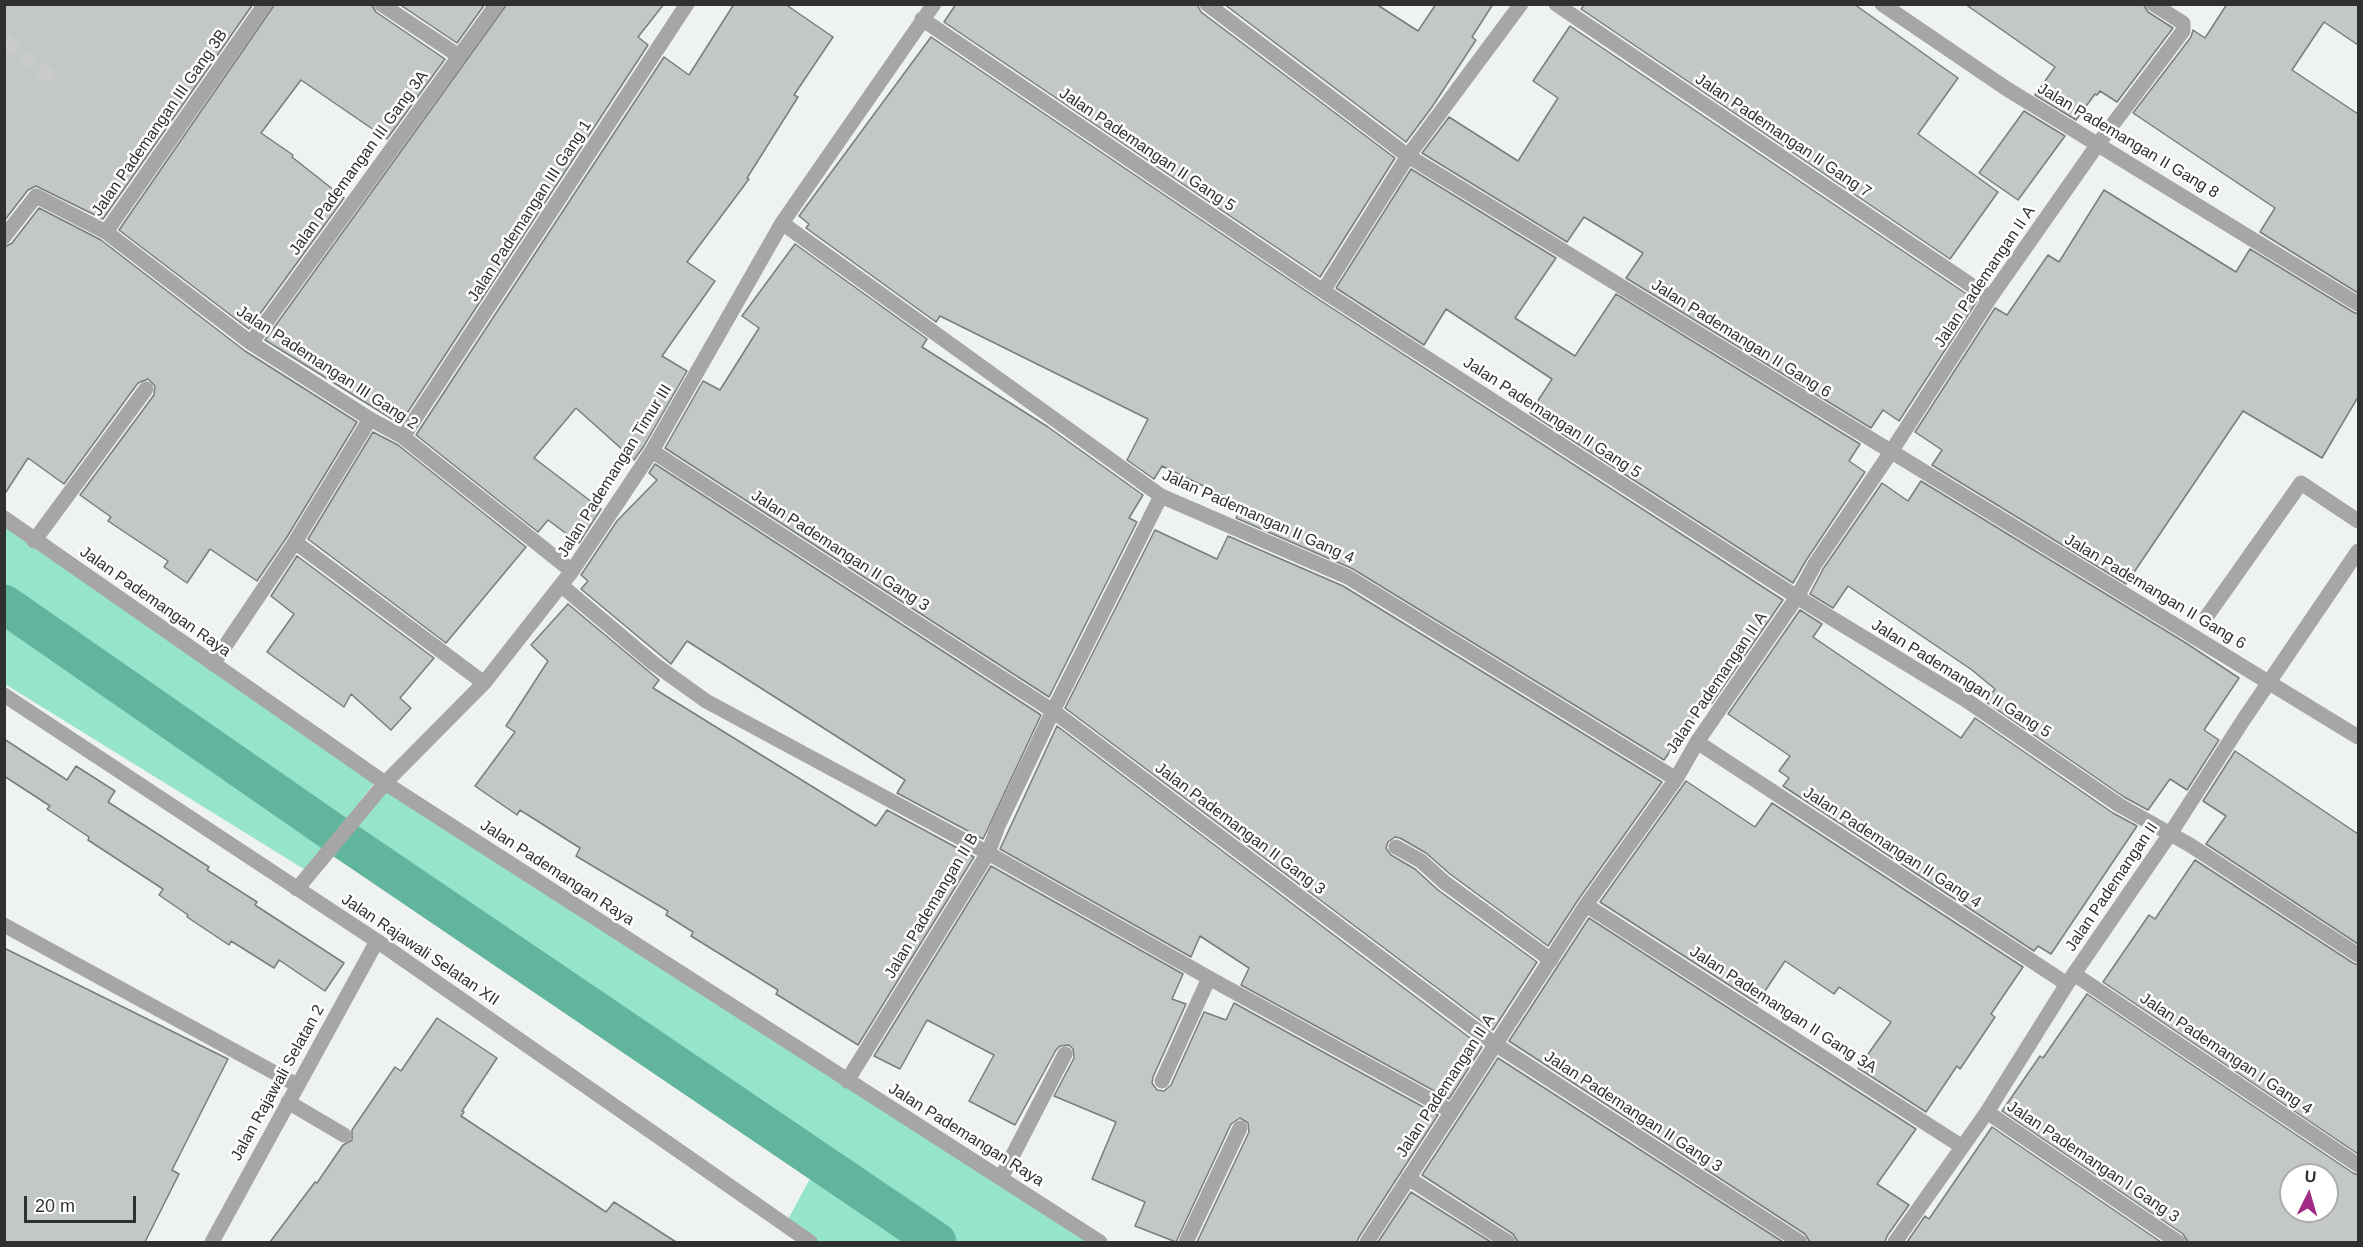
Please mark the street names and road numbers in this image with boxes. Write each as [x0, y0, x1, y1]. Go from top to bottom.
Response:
street label: Jalan Pademangan III Gang 3B [88, 26, 232, 220]
street label: Jalan Pademangan III Gang 3A [286, 67, 432, 259]
street label: Jalan Pademangan II Gang 7 [1691, 70, 1875, 202]
street label: Jalan Pademangan II Gang 8 [2034, 79, 2222, 203]
street label: Jalan Pademangan II Gang 5 [1055, 84, 1239, 216]
street label: Jalan Pademangan III Gang 1 [464, 117, 596, 305]
street label: Jalan Pademangan II A [1931, 203, 2039, 351]
street label: Jalan Pademangan II Gang 6 [1648, 276, 1834, 402]
street label: Jalan Pademangan III Gang 2 [233, 302, 421, 434]
street label: Jalan Pademangan II Gang 5 [1459, 353, 1645, 483]
street label: Jalan Pademangan Timur III [554, 381, 676, 561]
street label: Jalan Pademangan II Gang 4 [1159, 466, 1357, 568]
street label: Jalan Pademangan II Gang 3 [747, 486, 933, 616]
street label: Jalan Pademangan II Gang 6 [2061, 530, 2249, 654]
street label: Jalan Pademangan Raya [76, 543, 234, 661]
street label: Jalan Pademangan II A [1663, 609, 1771, 757]
street label: Jalan Pademangan II Gang 5 [1868, 616, 2054, 742]
street label: Jalan Pademangan II Gang 3 [1151, 759, 1329, 899]
street label: Jalan Pademangan II Gang 4 [1799, 783, 1985, 913]
street label: Jalan Pademangan Raya [476, 816, 638, 930]
street label: Jalan Pademangan II [2062, 819, 2162, 955]
street label: Jalan Pademangan II B [881, 830, 983, 982]
street label: Jalan Rajawali Selatan XII [338, 890, 502, 1010]
street label: Jalan Pademangan II Gang 3A [1686, 942, 1880, 1078]
street label: Jalan Pademangan I Gang 4 [2136, 989, 2316, 1119]
street label: Jalan Rajawali Selatan 2 [227, 1002, 329, 1164]
street label: Jalan Pademangan II A [1393, 1011, 1499, 1161]
street label: Jalan Pademangan II Gang 3 [1540, 1047, 1726, 1177]
street label: Jalan Pademangan Raya [885, 1079, 1047, 1191]
street label: Jalan Pademangan I Gang 3 [2003, 1097, 2183, 1227]

